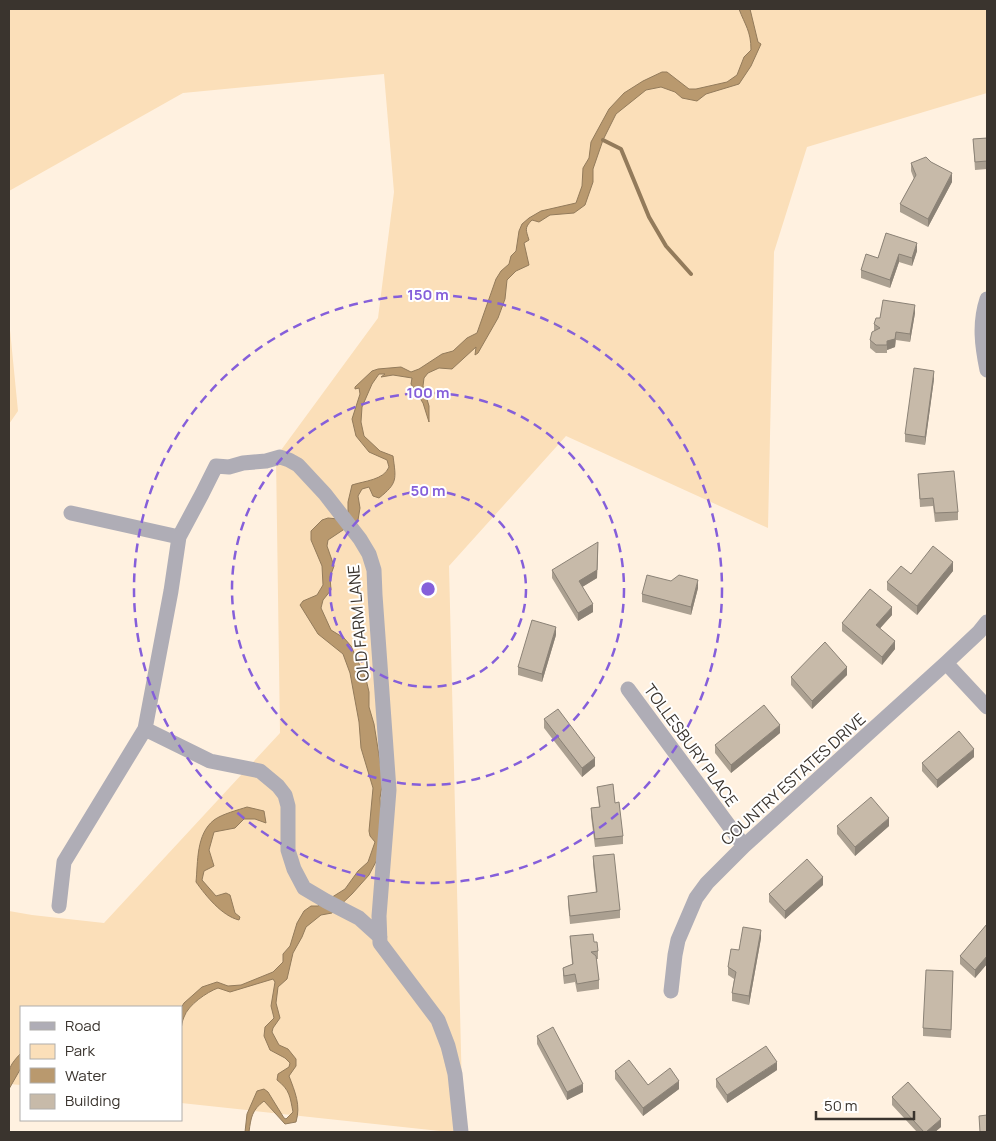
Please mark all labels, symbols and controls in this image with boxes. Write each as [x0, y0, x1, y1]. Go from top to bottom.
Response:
text: 150 m [407, 284, 449, 305]
text: 100 m [407, 382, 449, 403]
text: 50 m [410, 480, 446, 501]
street label: OLD FARM LANE [342, 564, 374, 682]
centre of rings [419, 580, 437, 598]
street label: TOLLESBURY PLACE [639, 679, 743, 811]
street label: COUNTRY ESTATES DRIVE [716, 708, 870, 850]
legend [20, 1006, 182, 1121]
text: Road [65, 1015, 101, 1036]
text: Park [65, 1040, 95, 1061]
text: Water [65, 1065, 107, 1086]
scale bar [816, 1088, 914, 1120]
text: Building [65, 1090, 120, 1111]
text: 50 m [824, 1095, 858, 1116]

